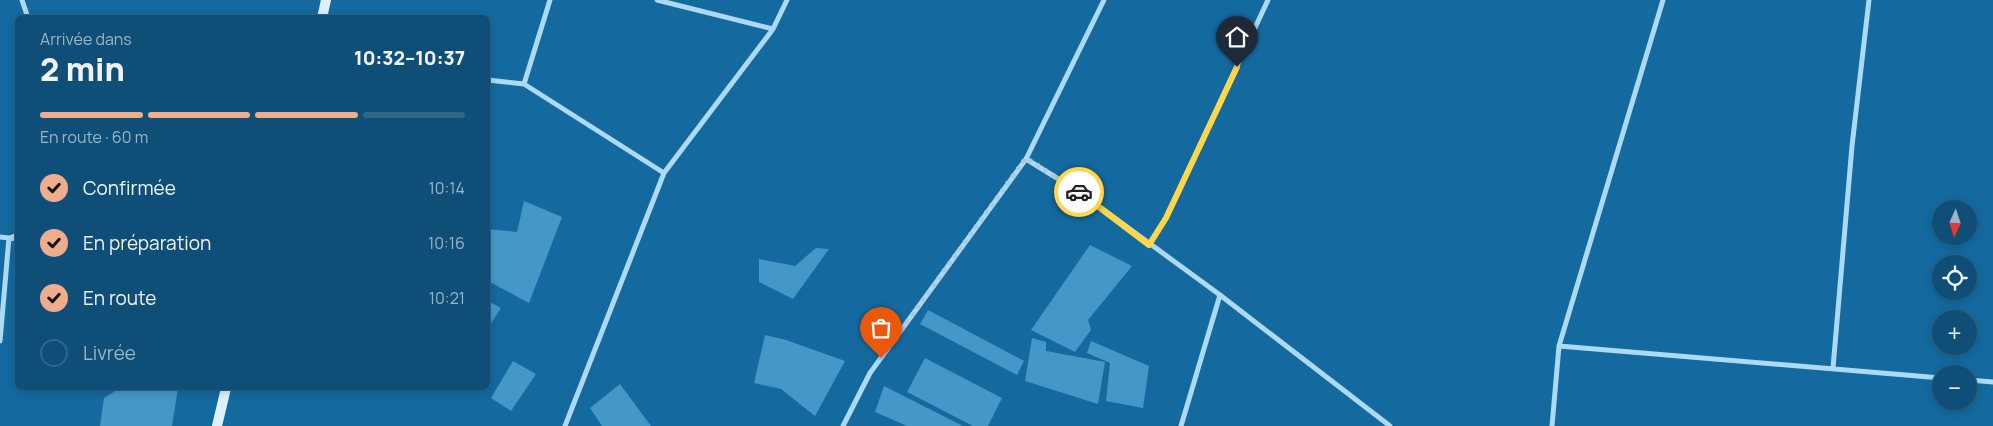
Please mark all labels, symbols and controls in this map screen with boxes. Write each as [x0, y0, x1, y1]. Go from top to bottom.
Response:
pin [1216, 16, 1258, 67]
icon: home [1223, 23, 1251, 51]
text: Arrivée dans [40, 28, 132, 50]
text: 10:32–10:37 [354, 45, 465, 71]
text: 2 min [40, 47, 125, 91]
text: En route · 60 m [40, 126, 148, 148]
courier [1054, 167, 1104, 217]
icon: check [40, 174, 68, 202]
text: Confirmée [83, 175, 176, 201]
text: 10:14 [429, 177, 465, 199]
icon: car [1065, 178, 1093, 206]
north arrow [1932, 200, 1978, 245]
map controls [1932, 200, 1977, 410]
icon: check [40, 229, 68, 257]
text: En préparation [83, 230, 211, 256]
text: 10:16 [428, 232, 465, 254]
button: locate [1932, 255, 1977, 300]
icon: check [40, 284, 68, 312]
text: En route [83, 285, 156, 311]
text: 10:21 [429, 287, 465, 309]
pin [860, 307, 902, 358]
button: + [1932, 310, 1977, 355]
icon: bag [867, 314, 895, 342]
text: Livrée [83, 340, 136, 366]
button: − [1932, 365, 1977, 410]

